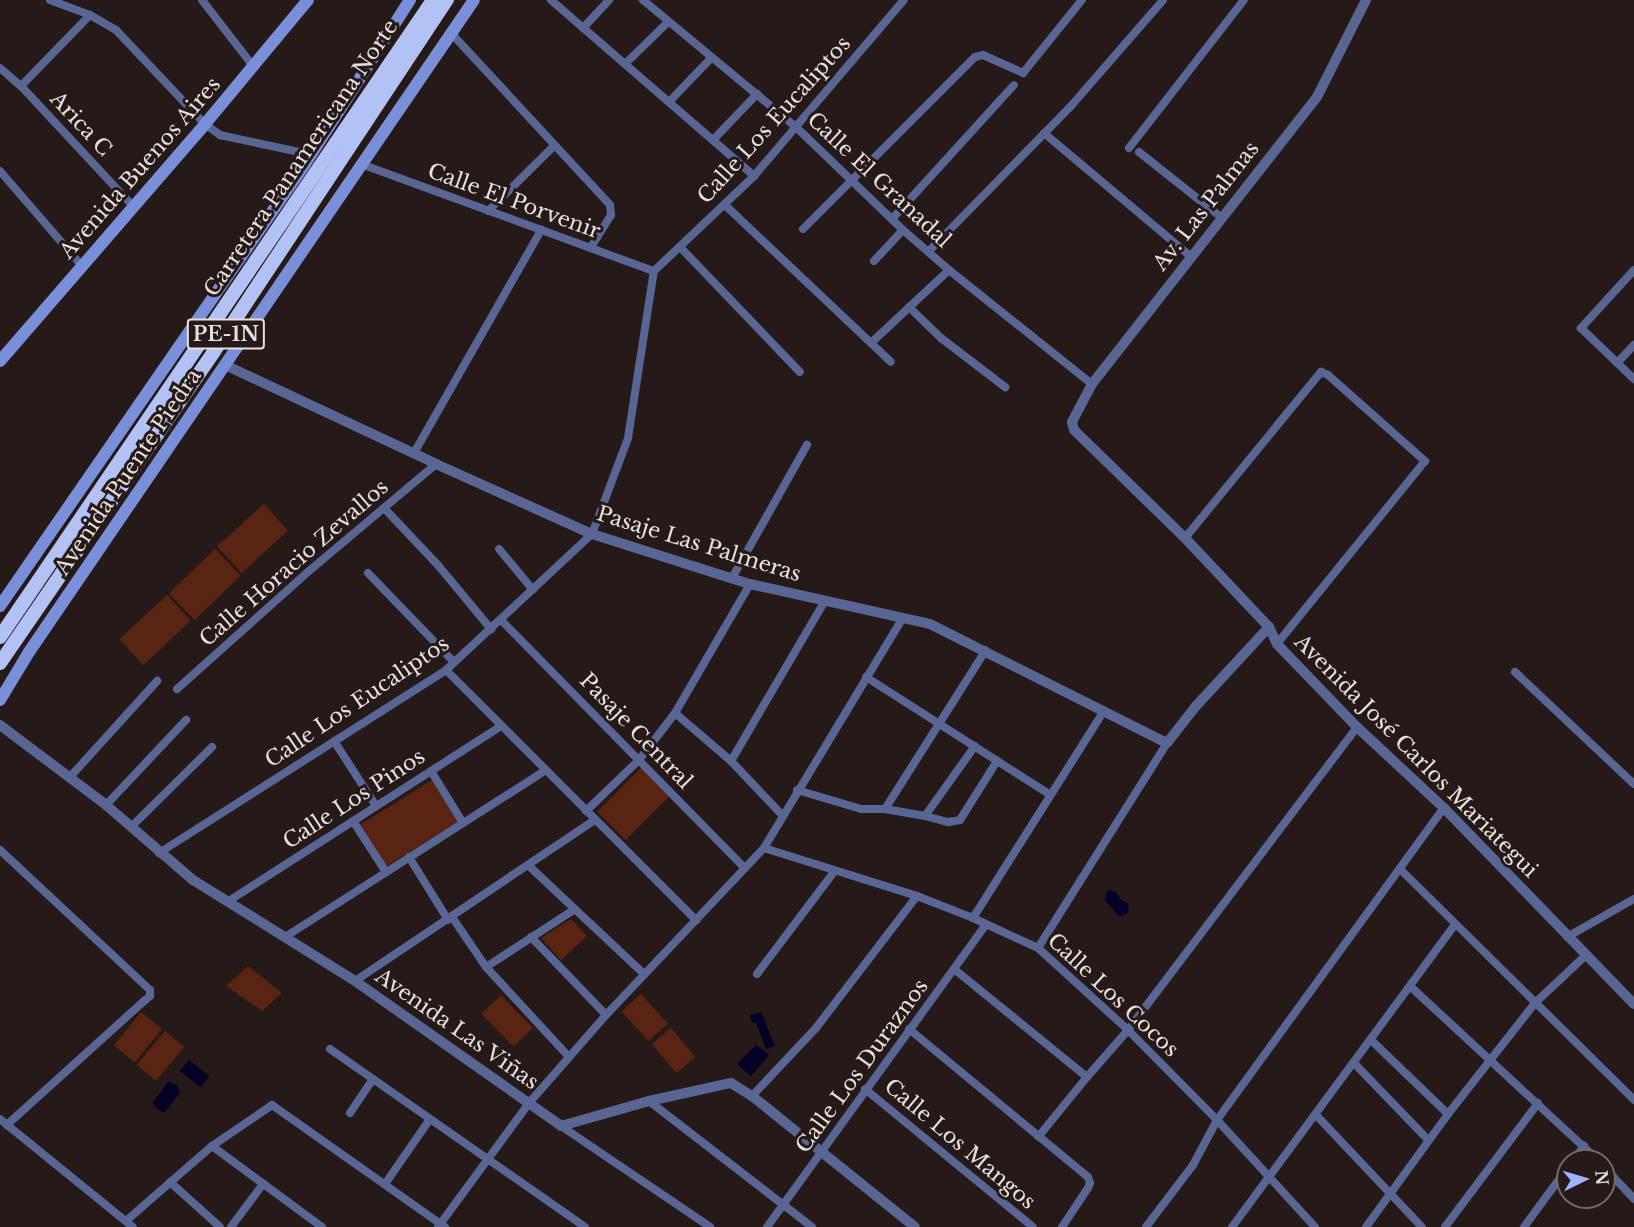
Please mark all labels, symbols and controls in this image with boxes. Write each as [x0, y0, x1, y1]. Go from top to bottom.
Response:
street label: Carretera Panamericana Norte [199, 15, 403, 301]
street label: Calle Los Eucaliptos [692, 31, 856, 209]
street label: Avenida Buenos Aires [54, 72, 226, 264]
street label: Arica C [45, 86, 117, 162]
street label: Calle El Granadal [802, 107, 956, 253]
street label: Av. Las Palmas [1148, 136, 1264, 276]
street label: Calle El Porvenir [424, 158, 604, 244]
road number: PE-1N [186, 317, 266, 351]
street label: Avenida Puente Piedra [50, 364, 206, 580]
street label: Calle Horacio Zevallos [195, 474, 393, 652]
street label: Pasaje Las Palmeras [594, 501, 804, 587]
street label: Avenida José Carlos Mariategui [1289, 629, 1543, 883]
street label: Calle Los Eucaliptos [260, 631, 454, 773]
street label: Pasaje Central [574, 668, 698, 794]
street label: Calle Los Pinos [278, 744, 430, 854]
street label: Calle Los Cocos [1042, 928, 1184, 1062]
street label: Avenida Las Viñas [370, 963, 544, 1095]
street label: Calle Los Duraznos [791, 974, 933, 1158]
street label: Calle Los Mangos [879, 1073, 1041, 1215]
north arrow [1556, 1149, 1616, 1209]
text: N [1591, 1169, 1613, 1186]

